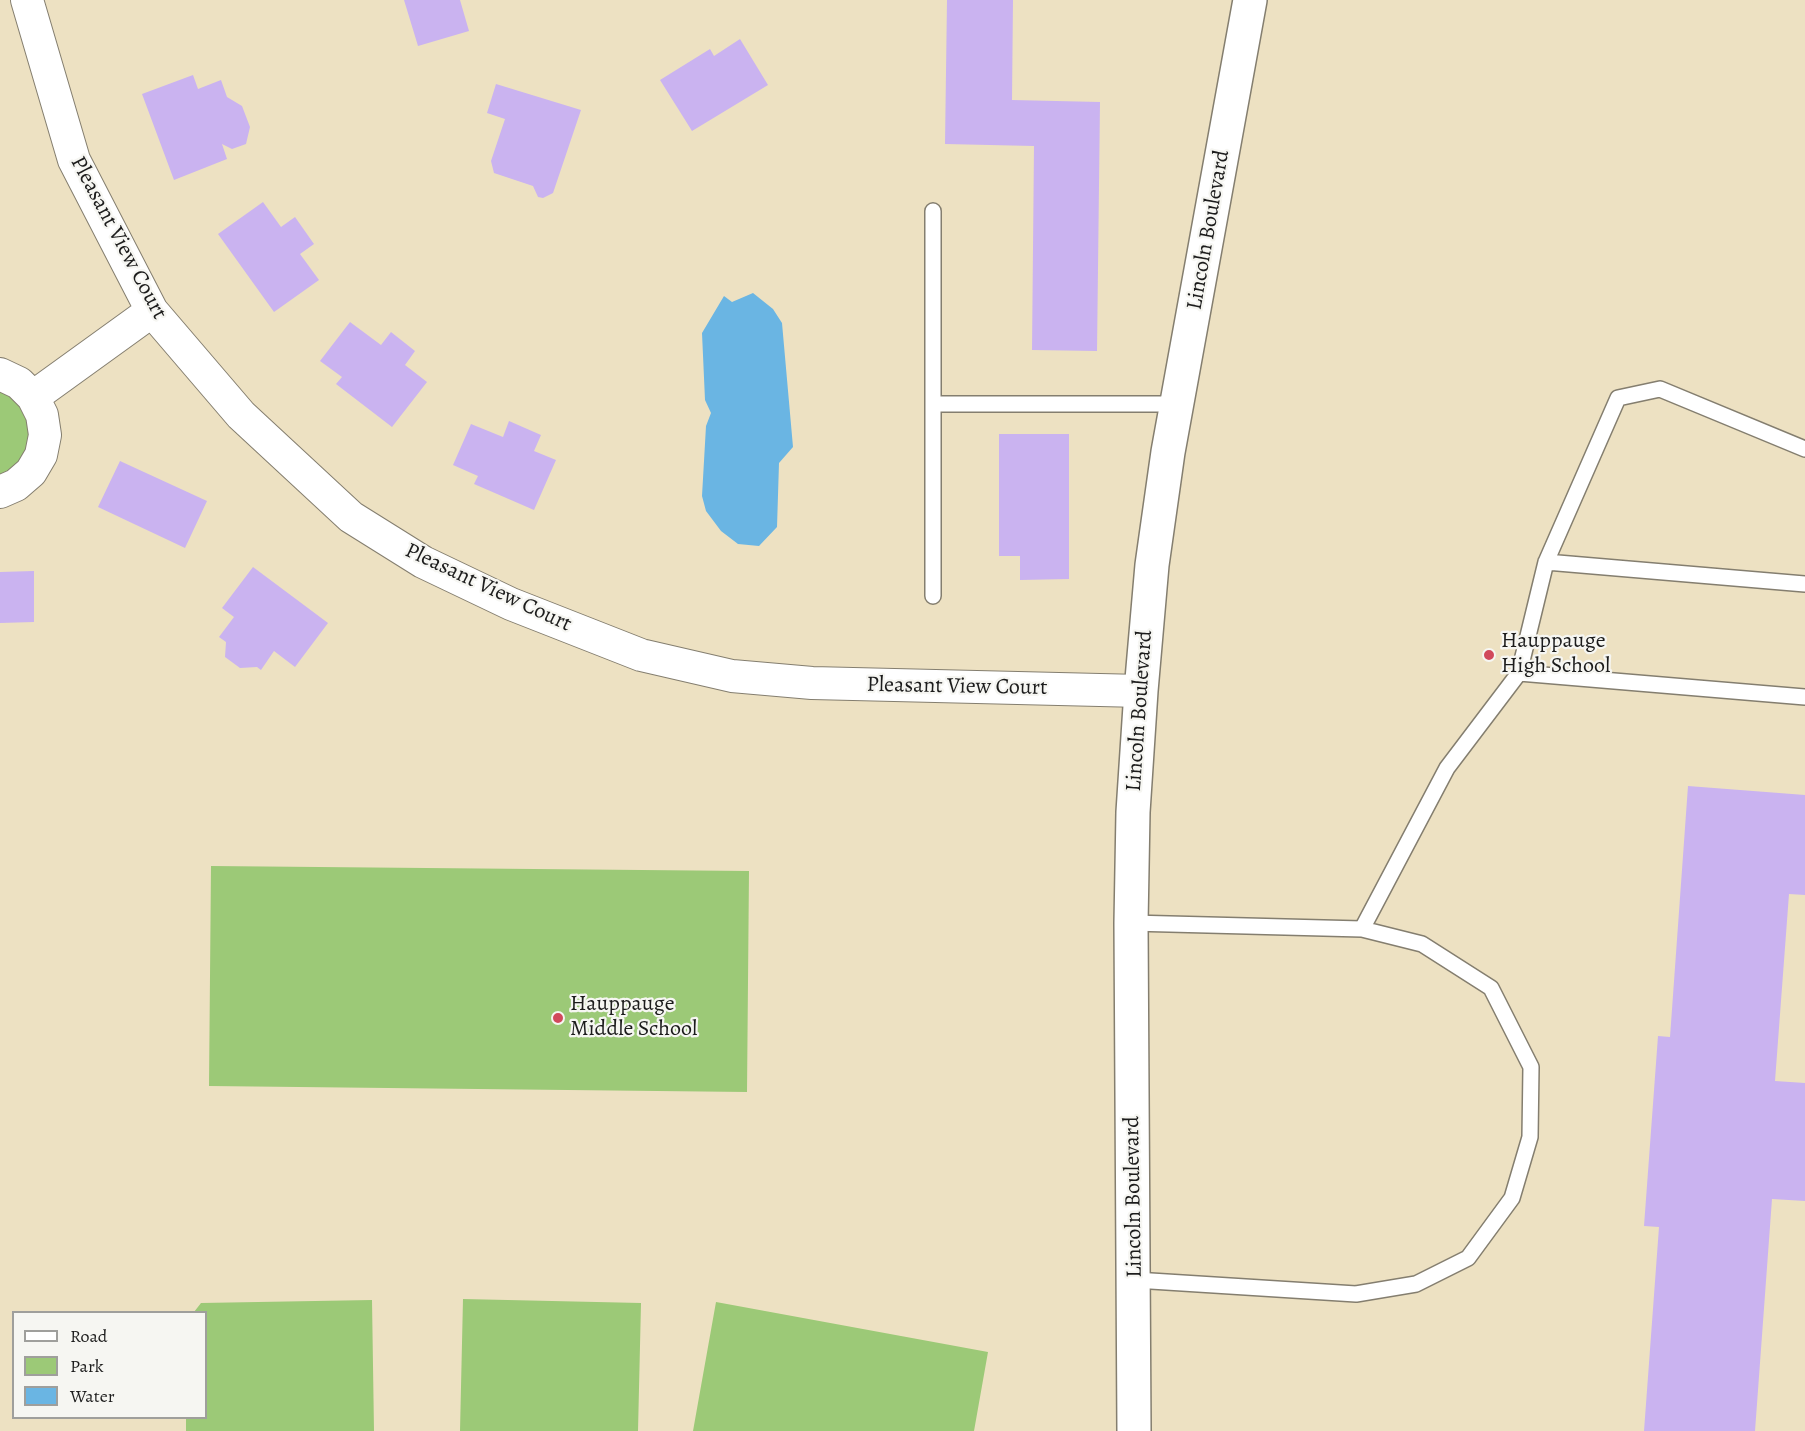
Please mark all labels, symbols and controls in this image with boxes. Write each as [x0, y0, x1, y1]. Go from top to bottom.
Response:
street label: Lincoln Boulevard [1182, 148, 1236, 312]
street label: Pleasant View Court [64, 152, 172, 324]
street label: Pleasant View Court [401, 538, 575, 638]
street label: Lincoln Boulevard [1121, 629, 1159, 793]
place label: Hauppauge High School [1501, 629, 1610, 680]
marker: Hauppauge High School [1482, 648, 1496, 662]
street label: Pleasant View Court [866, 672, 1048, 702]
place label: Hauppauge Middle School [570, 992, 697, 1044]
marker: Hauppauge Middle School [551, 1011, 565, 1025]
street label: Lincoln Boulevard [1119, 1116, 1149, 1278]
legend [12, 1311, 207, 1419]
text: Road [70, 1324, 107, 1348]
text: Park [70, 1354, 104, 1378]
text: Water [70, 1384, 115, 1408]

